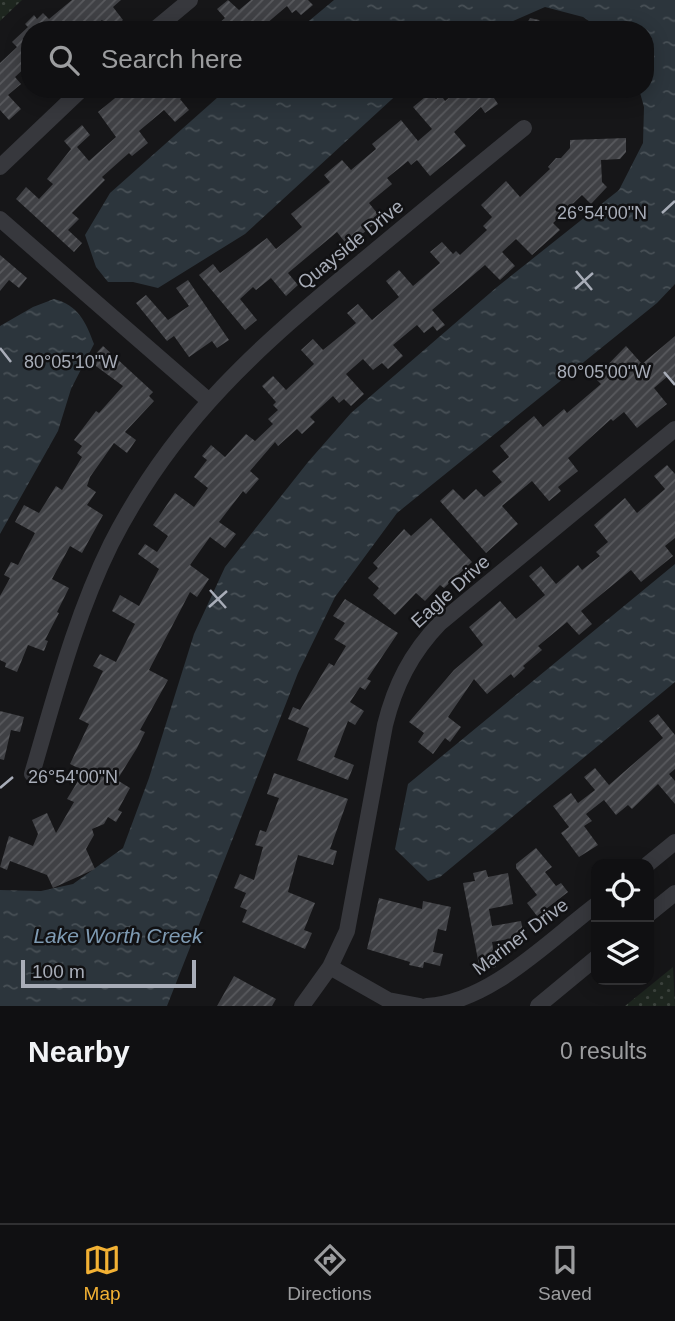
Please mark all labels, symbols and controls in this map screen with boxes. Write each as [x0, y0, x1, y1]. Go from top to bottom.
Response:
search box [21, 21, 654, 98]
icon: search [45, 41, 83, 79]
text: Search here [101, 44, 243, 74]
street label: Quayside Drive [293, 195, 407, 293]
text: 26°54'00"N [557, 203, 647, 223]
text: 80°05'10"W [24, 352, 118, 372]
text: 80°05'00"W [557, 362, 651, 382]
street label: Eagle Drive [407, 551, 494, 632]
text: 26°54'00"N [28, 767, 118, 787]
map controls [591, 859, 654, 985]
button: locate [591, 859, 654, 922]
street label: Mariner Drive [468, 894, 572, 979]
button: layers [591, 922, 654, 985]
water label: Lake Worth Creek [33, 924, 204, 947]
scale bar [21, 957, 196, 989]
text: 100 m [32, 961, 85, 982]
text: Nearby [28, 1035, 130, 1068]
text: 0 results [560, 1038, 647, 1064]
tab: Map [83, 1241, 121, 1305]
tab: Directions [287, 1241, 372, 1305]
tab: Saved [538, 1241, 592, 1305]

